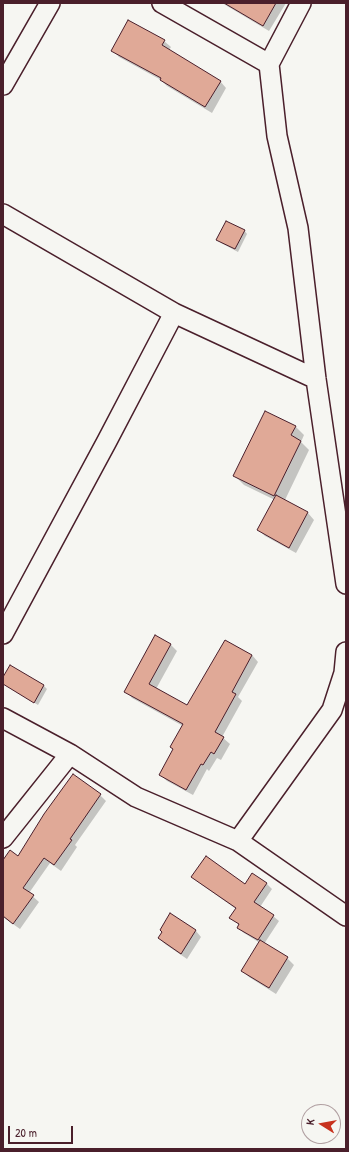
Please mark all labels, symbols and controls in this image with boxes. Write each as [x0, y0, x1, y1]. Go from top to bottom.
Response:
north arrow [301, 1104, 341, 1144]
scale bar [10, 1118, 75, 1144]
text: K [303, 1118, 318, 1126]
text: 20 m [15, 1124, 37, 1141]

